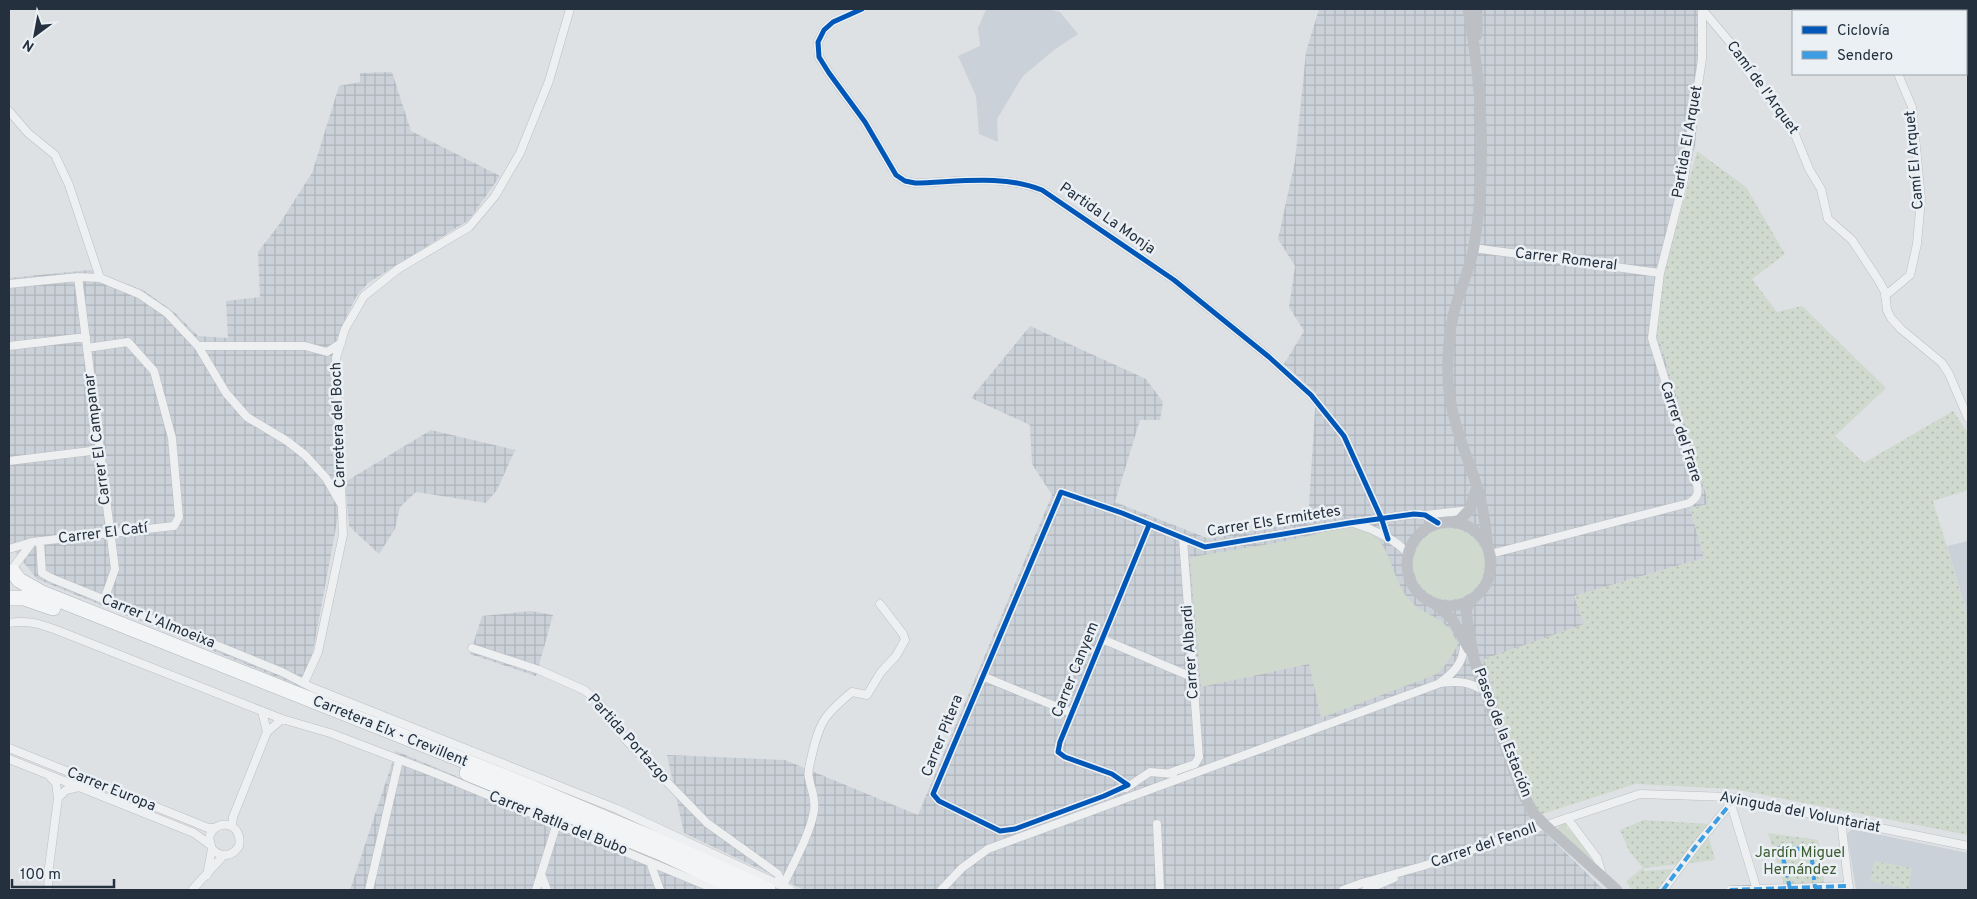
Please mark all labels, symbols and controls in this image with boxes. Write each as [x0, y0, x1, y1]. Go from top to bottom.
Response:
north arrow [10, 10, 60, 60]
legend [1792, 10, 1967, 75]
text: Ciclovía [1837, 22, 1890, 41]
text: N [20, 35, 38, 55]
street label: Camí de l'Arquet [1722, 37, 1802, 139]
text: Sendero [1837, 47, 1893, 66]
street label: Partida El Arquet [1669, 84, 1707, 200]
street label: Camí El Arquet [1901, 109, 1929, 211]
street label: Partida La Monja [1055, 179, 1159, 259]
street label: Carrer Romeral [1514, 244, 1618, 276]
street label: Carretera del Boch [327, 362, 351, 488]
street label: Carrer El Campanar [80, 372, 116, 506]
street label: Carrer del Frare [1655, 379, 1705, 485]
street label: Carrer Els Ermitetes [1206, 502, 1342, 542]
street label: Carrer El Catí [57, 519, 150, 549]
street label: Carrer L'Almoeixa [98, 591, 218, 653]
street label: Carrer Albardi [1178, 604, 1204, 700]
street label: Carrer Canyem [1048, 619, 1104, 721]
street label: Paseo de la Estación [1469, 666, 1535, 800]
street label: Partida Portazgo [583, 690, 673, 788]
street label: Carretera Elx - Crevillent [310, 692, 470, 772]
street label: Carrer Pitera [918, 692, 968, 780]
street label: Carrer Europa [64, 763, 158, 817]
street label: Carrer Ratlla del Bubo [486, 787, 630, 861]
street label: Avinguda del Voluntariat [1718, 788, 1882, 838]
street label: Carrer del Fenoll [1428, 819, 1540, 873]
park label: Jardín Miguel Hernández [1755, 844, 1845, 880]
scale bar [12, 856, 115, 888]
text: 100 m [20, 866, 61, 885]

